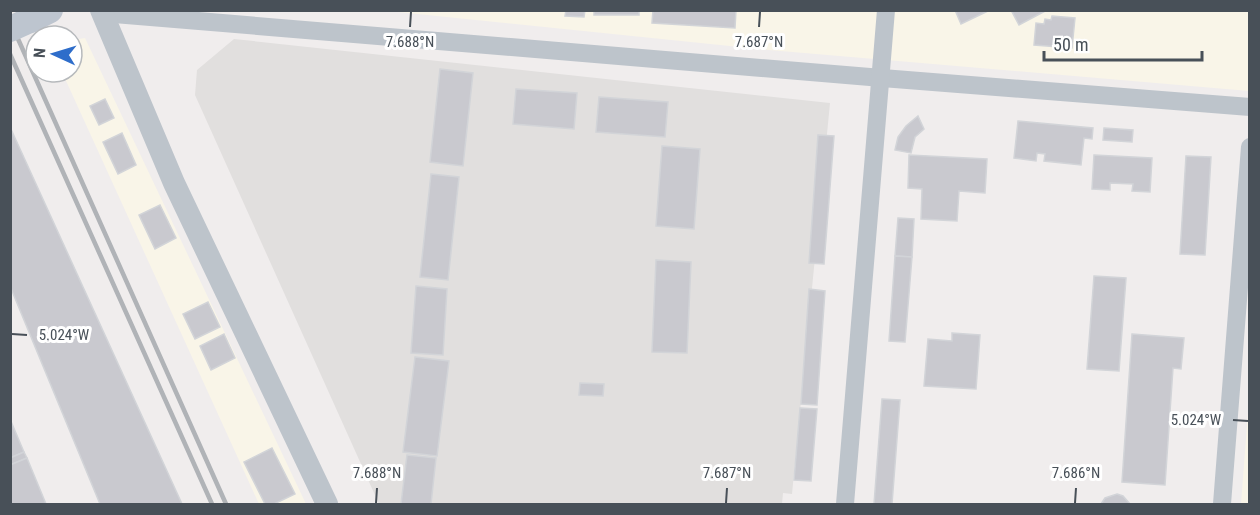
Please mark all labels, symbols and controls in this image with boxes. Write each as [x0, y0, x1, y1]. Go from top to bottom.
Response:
north arrow [24, 24, 84, 84]
scale bar [1044, 24, 1202, 62]
text: 7.688°N [386, 33, 434, 51]
text: 7.687°N [735, 33, 783, 51]
text: 50 m [1053, 34, 1088, 55]
text: N [30, 47, 49, 59]
text: 5.024°W [39, 326, 90, 344]
text: 5.024°W [1171, 411, 1222, 429]
text: 7.688°N [353, 464, 401, 482]
text: 7.687°N [703, 464, 751, 482]
text: 7.686°N [1052, 464, 1100, 482]

